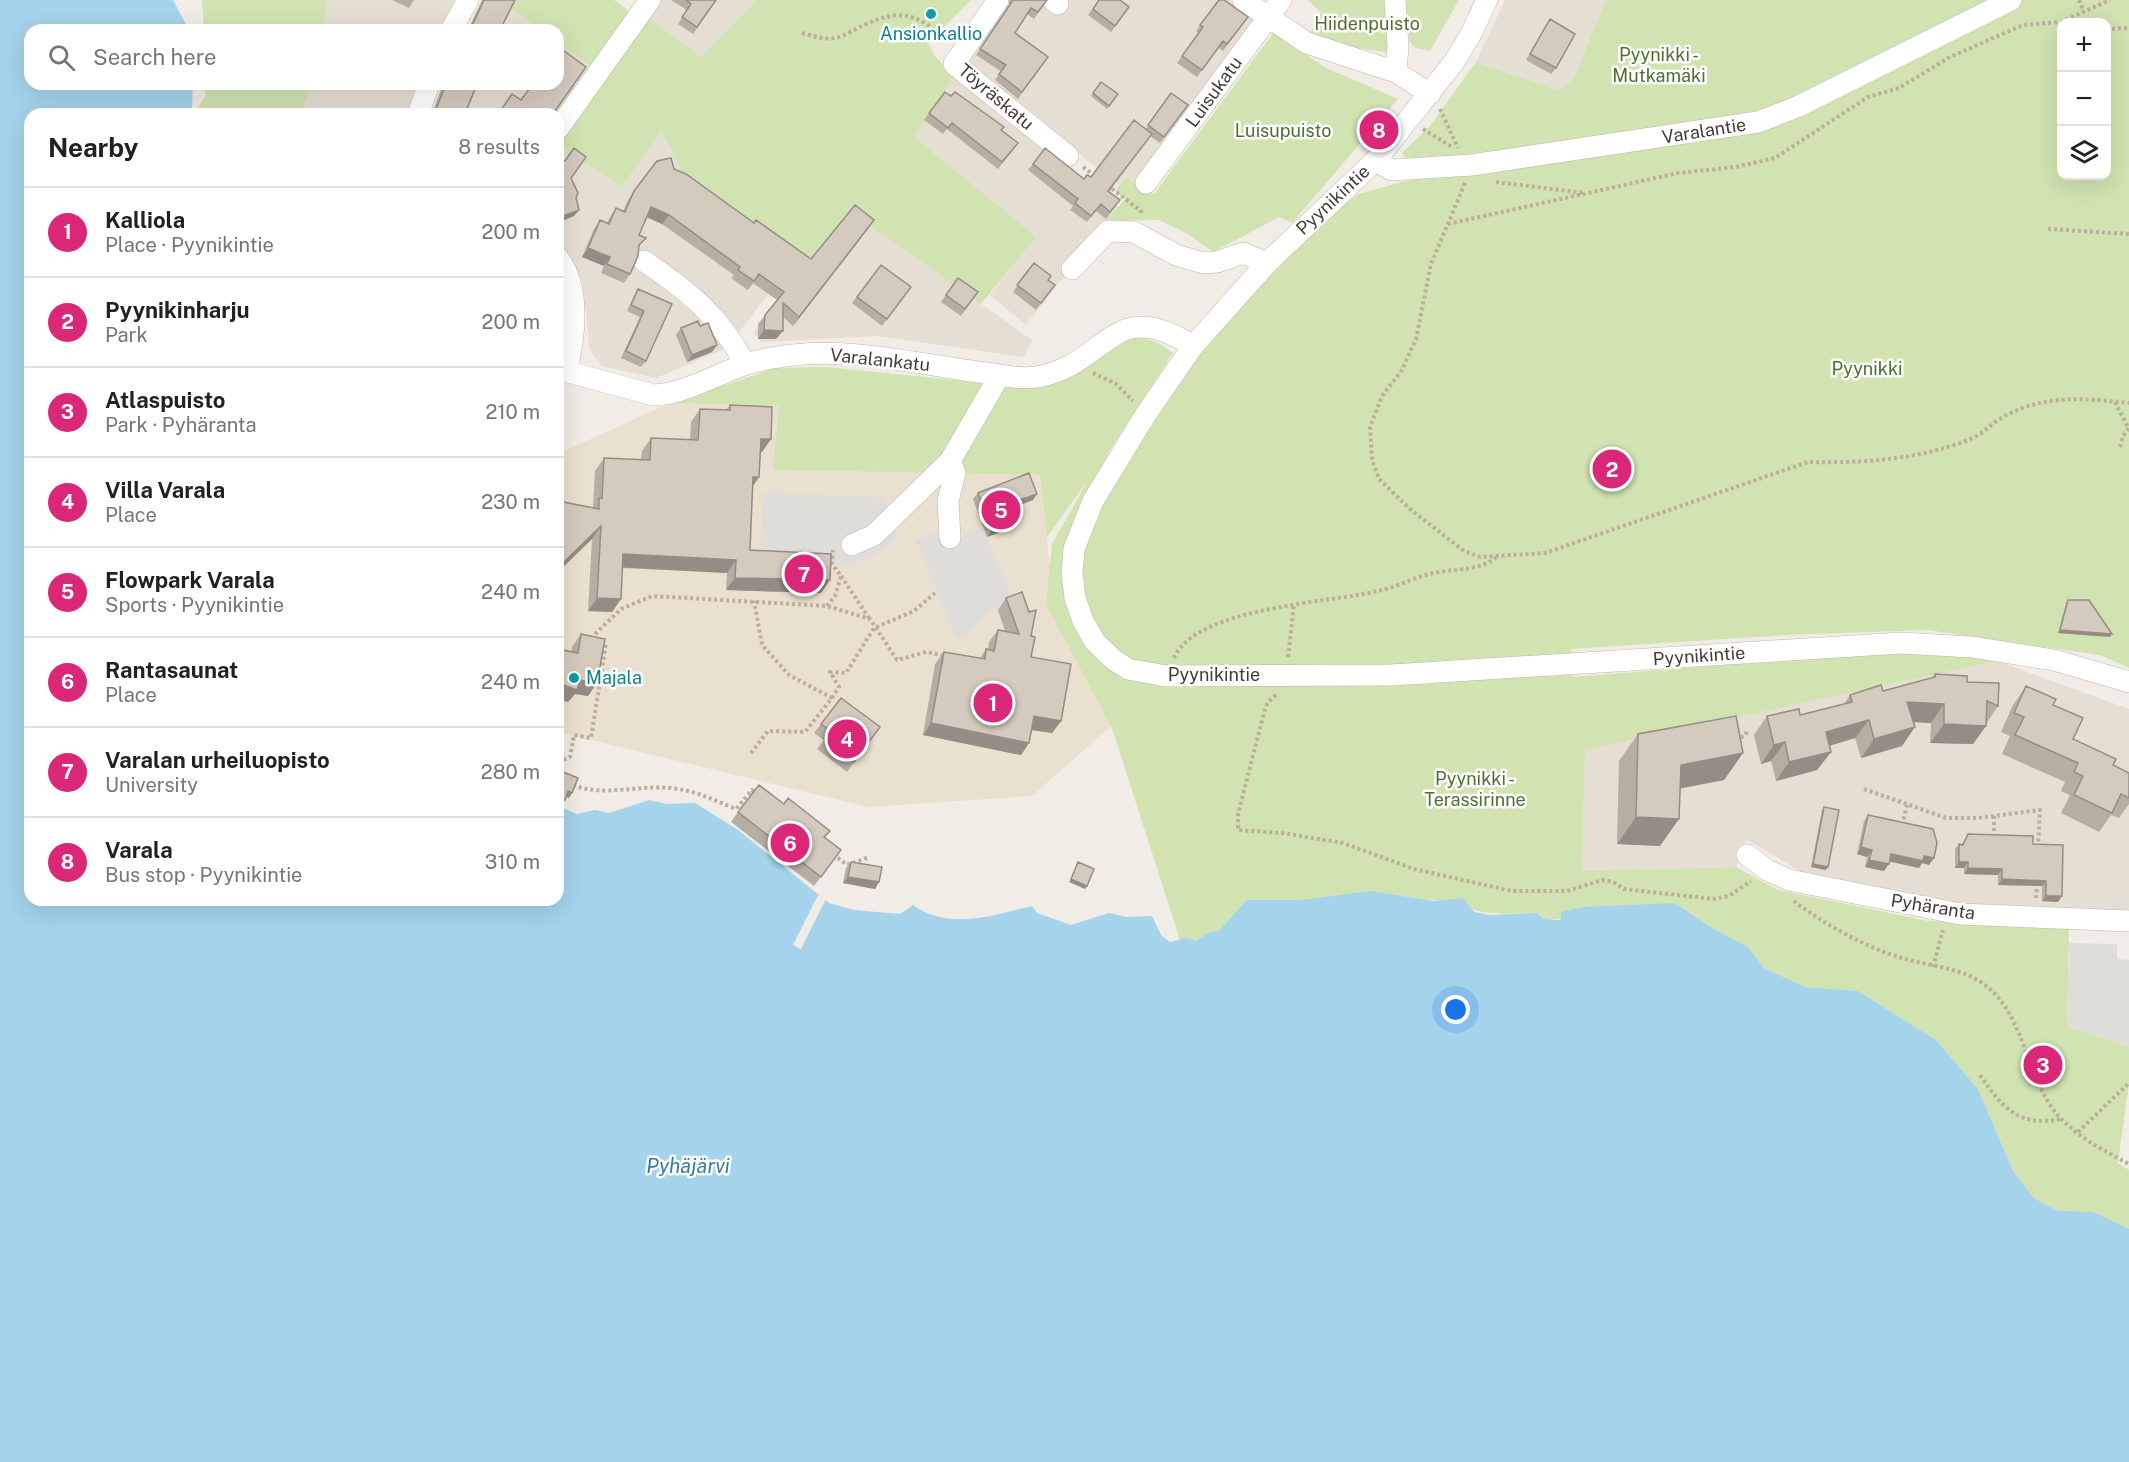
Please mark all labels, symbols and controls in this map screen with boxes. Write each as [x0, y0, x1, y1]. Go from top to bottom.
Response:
marker: Ansionkallio [924, 7, 938, 21]
park label: Hiidenpuisto [1314, 13, 1420, 34]
map controls [2057, 18, 2111, 180]
button: + [2057, 18, 2111, 72]
place label: Ansionkallio [880, 23, 982, 44]
search box [24, 24, 564, 90]
icon: search [45, 41, 78, 74]
text: Search here [93, 44, 217, 70]
park label: Pyynikki - Mutkamäki [1612, 44, 1706, 86]
street label: Luisukatu [1181, 52, 1246, 131]
street label: Töyräskatu [954, 59, 1038, 134]
button: − [2057, 72, 2111, 126]
pin: 8 [1360, 108, 1398, 152]
street label: Varalantie [1660, 113, 1748, 148]
park label: Luisupuisto [1235, 120, 1331, 141]
button: layers [2057, 126, 2111, 180]
text: Nearby [48, 132, 138, 163]
text: 8 results [458, 135, 540, 159]
street label: Pyynikintie [1292, 160, 1374, 239]
text: Kalliola [105, 207, 185, 233]
text: 1 [63, 220, 72, 244]
text: 200 m [482, 220, 540, 244]
text: Place · Pyynikintie [105, 233, 274, 257]
text: Pyynikinharju [105, 297, 250, 323]
text: 2 [61, 310, 74, 334]
text: 200 m [482, 310, 540, 334]
text: Park [105, 323, 148, 347]
street label: Varalankatu [829, 344, 931, 375]
park label: Pyynikki [1832, 358, 1902, 379]
text: Atlaspuisto [105, 387, 225, 413]
text: 3 [61, 400, 74, 424]
text: 210 m [486, 400, 540, 424]
text: Park · Pyhäranta [105, 413, 257, 437]
pin: 2 [1592, 446, 1632, 492]
text: Villa Varala [105, 477, 225, 503]
pin: 5 [982, 488, 1020, 532]
text: 4 [61, 490, 74, 514]
text: 230 m [481, 490, 540, 514]
text: Place [105, 503, 157, 527]
pin: 7 [784, 552, 824, 596]
text: Flowpark Varala [105, 567, 275, 593]
text: 5 [61, 580, 74, 604]
text: 240 m [481, 580, 540, 604]
text: Sports · Pyynikintie [105, 593, 284, 617]
street label: Pyynikintie [1652, 642, 1746, 669]
text: Rantasaunat [105, 657, 238, 683]
street label: Pyynikintie [1168, 664, 1260, 685]
place label: Majala [586, 667, 642, 688]
text: 6 [61, 670, 74, 694]
text: 240 m [481, 670, 540, 694]
marker: Majala [567, 671, 581, 685]
pin: 1 [974, 680, 1012, 726]
text: Place [105, 683, 157, 707]
pin: 4 [828, 716, 866, 762]
text: Varalan urheiluopisto [105, 747, 330, 773]
text: 7 [61, 760, 74, 784]
text: 280 m [481, 760, 540, 784]
park label: Pyynikki - Terassirinne [1424, 768, 1526, 810]
text: University [105, 773, 198, 797]
pin: 6 [770, 820, 810, 866]
text: Varala [105, 837, 173, 863]
text: 8 [61, 850, 74, 874]
text: 310 m [485, 850, 540, 874]
text: Bus stop · Pyynikintie [105, 863, 302, 887]
street label: Pyhäranta [1889, 889, 1977, 924]
your location [1441, 995, 1470, 1024]
pin: 3 [2024, 1042, 2062, 1088]
water label: Pyhäjärvi [646, 1154, 730, 1178]

